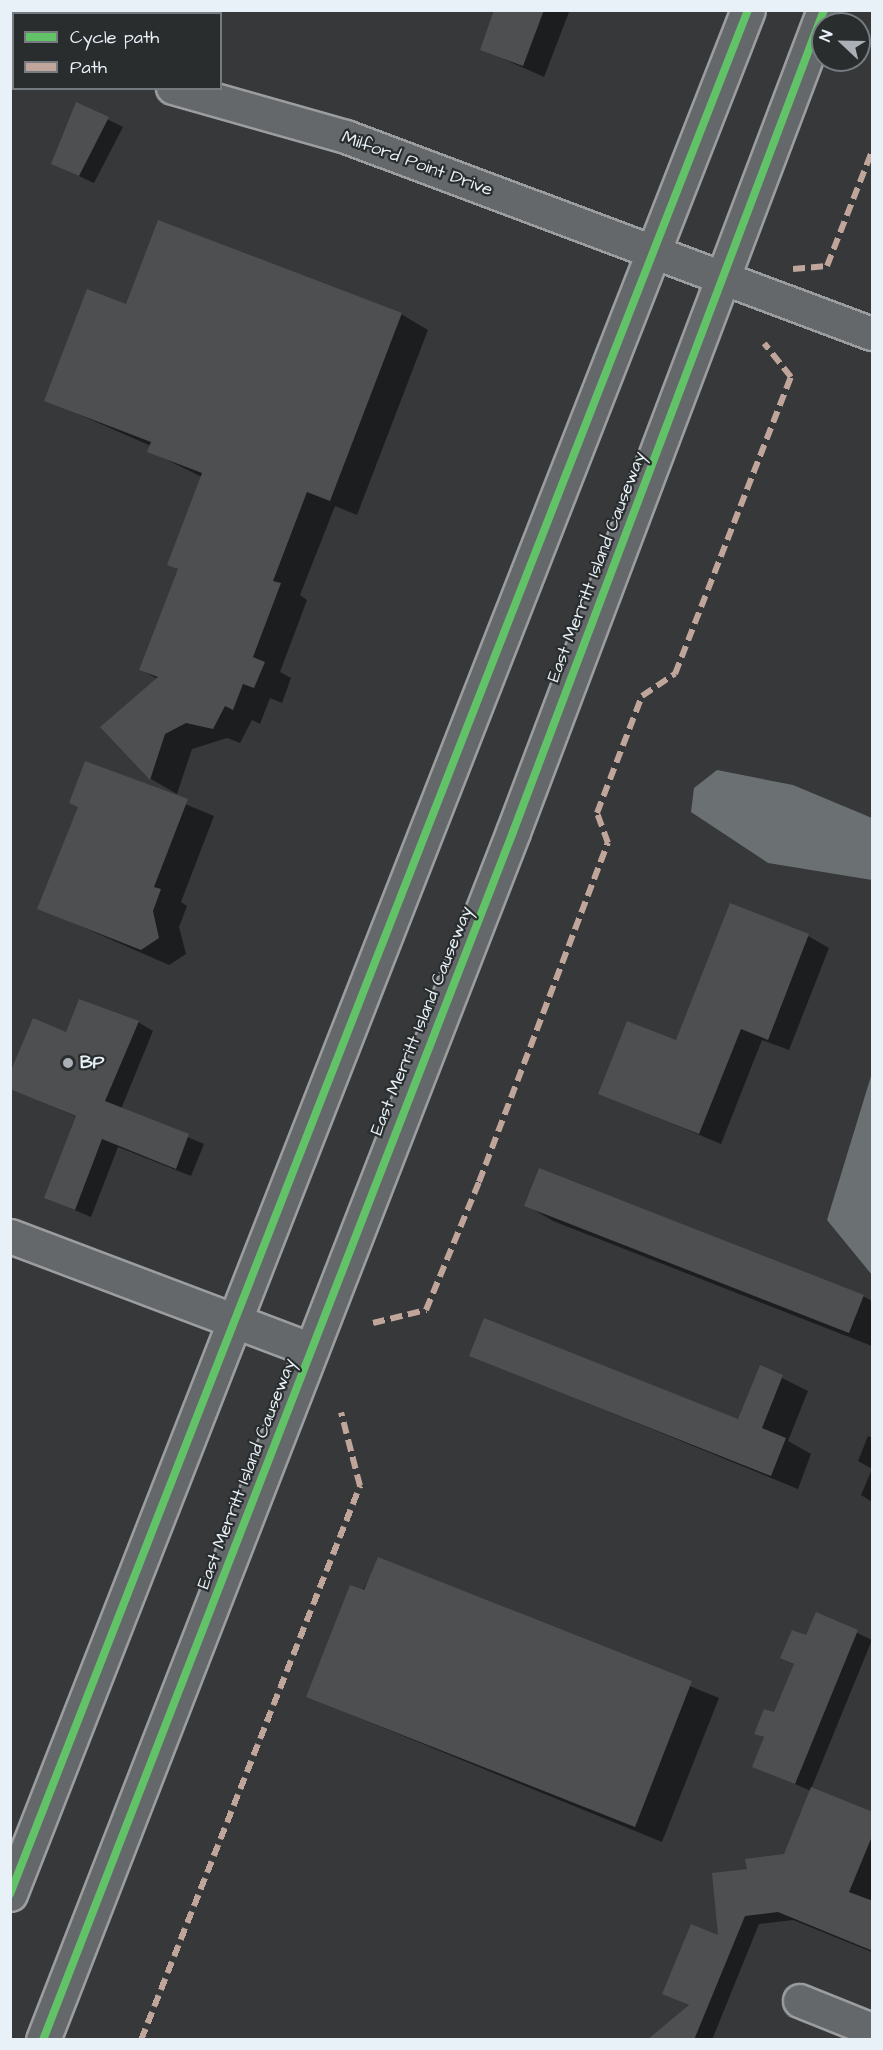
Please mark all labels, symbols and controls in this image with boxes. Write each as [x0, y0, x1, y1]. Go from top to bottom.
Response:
legend [12, 12, 222, 90]
north arrow [811, 12, 871, 72]
text: Cycle path [70, 25, 159, 50]
text: N [814, 27, 838, 45]
text: Path [70, 55, 107, 80]
street label: Milford Point Drive [339, 127, 495, 201]
street label: East Merritt Island Causeway [543, 449, 651, 685]
street label: East Merritt Island Causeway [366, 903, 478, 1139]
place label: BP [80, 1052, 104, 1074]
marker: BP [61, 1056, 75, 1070]
street label: East Merritt Island Causeway [193, 1356, 301, 1592]

